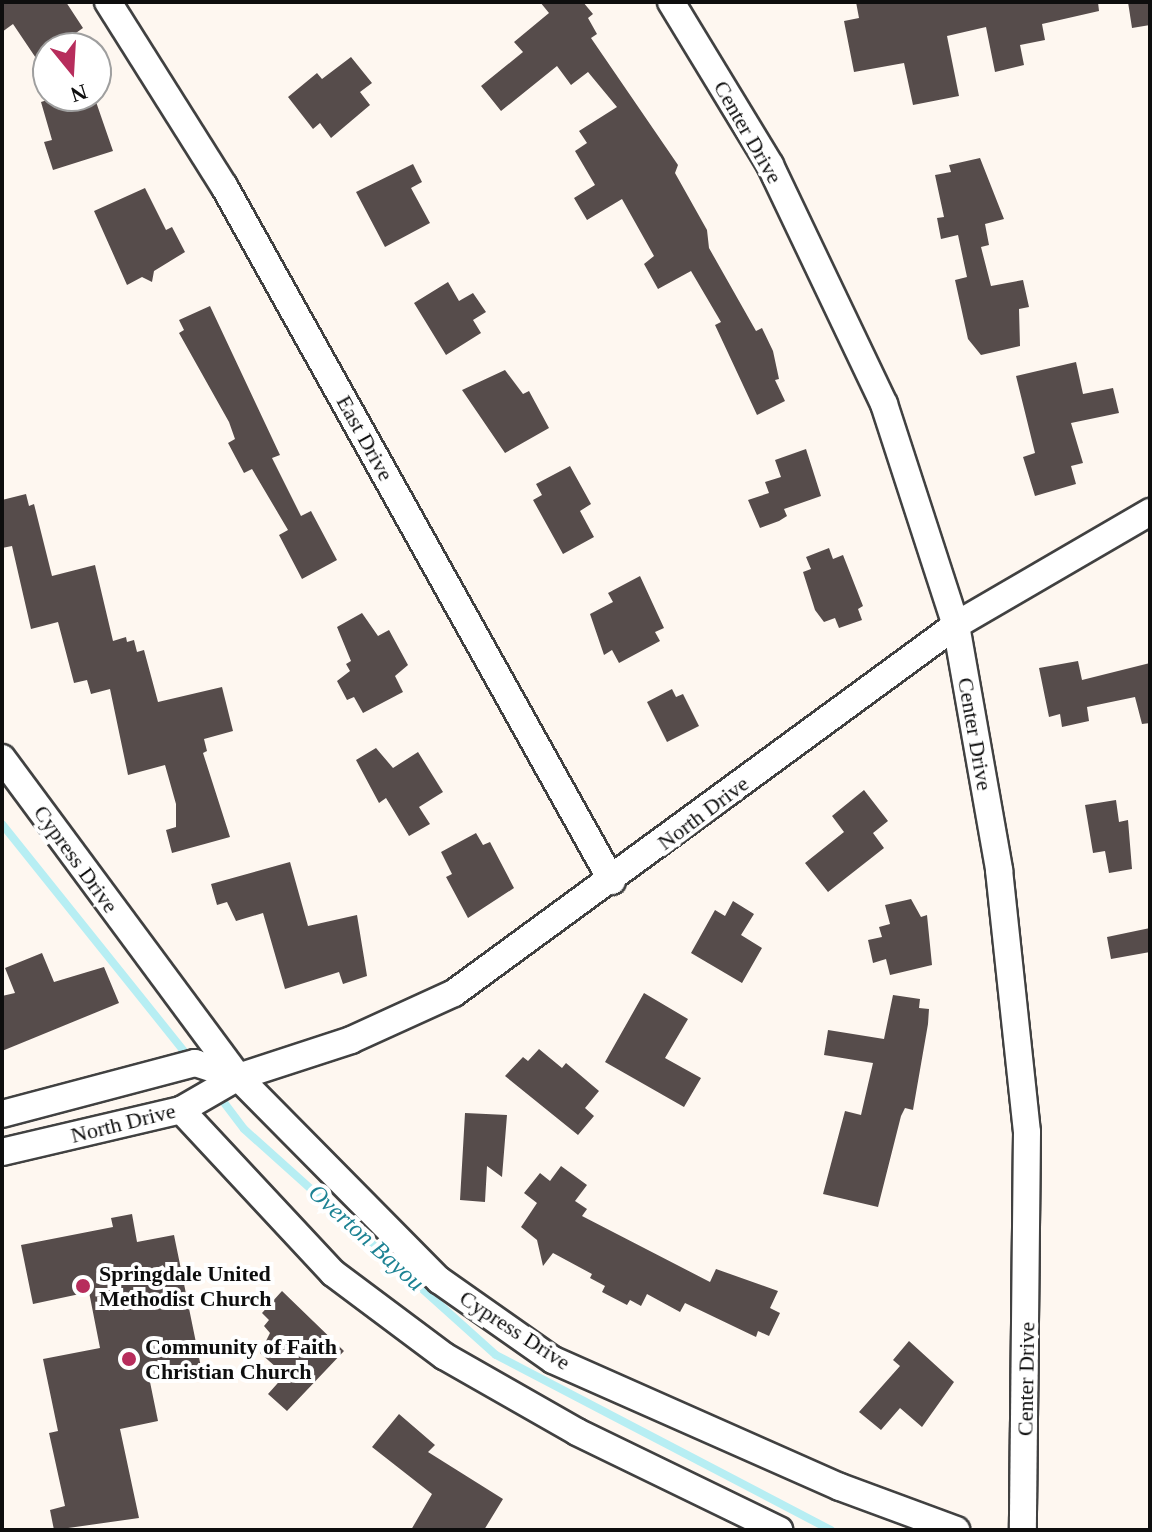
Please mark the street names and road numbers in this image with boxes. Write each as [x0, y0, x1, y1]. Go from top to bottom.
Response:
street label: Center Drive [708, 76, 788, 188]
street label: East Drive [331, 391, 399, 485]
street label: Center Drive [952, 675, 998, 793]
street label: North Drive [652, 770, 754, 856]
street label: Cypress Drive [28, 800, 124, 918]
street label: North Drive [68, 1097, 178, 1149]
street label: Cypress Drive [455, 1284, 575, 1376]
street label: Center Drive [1012, 1322, 1040, 1436]

